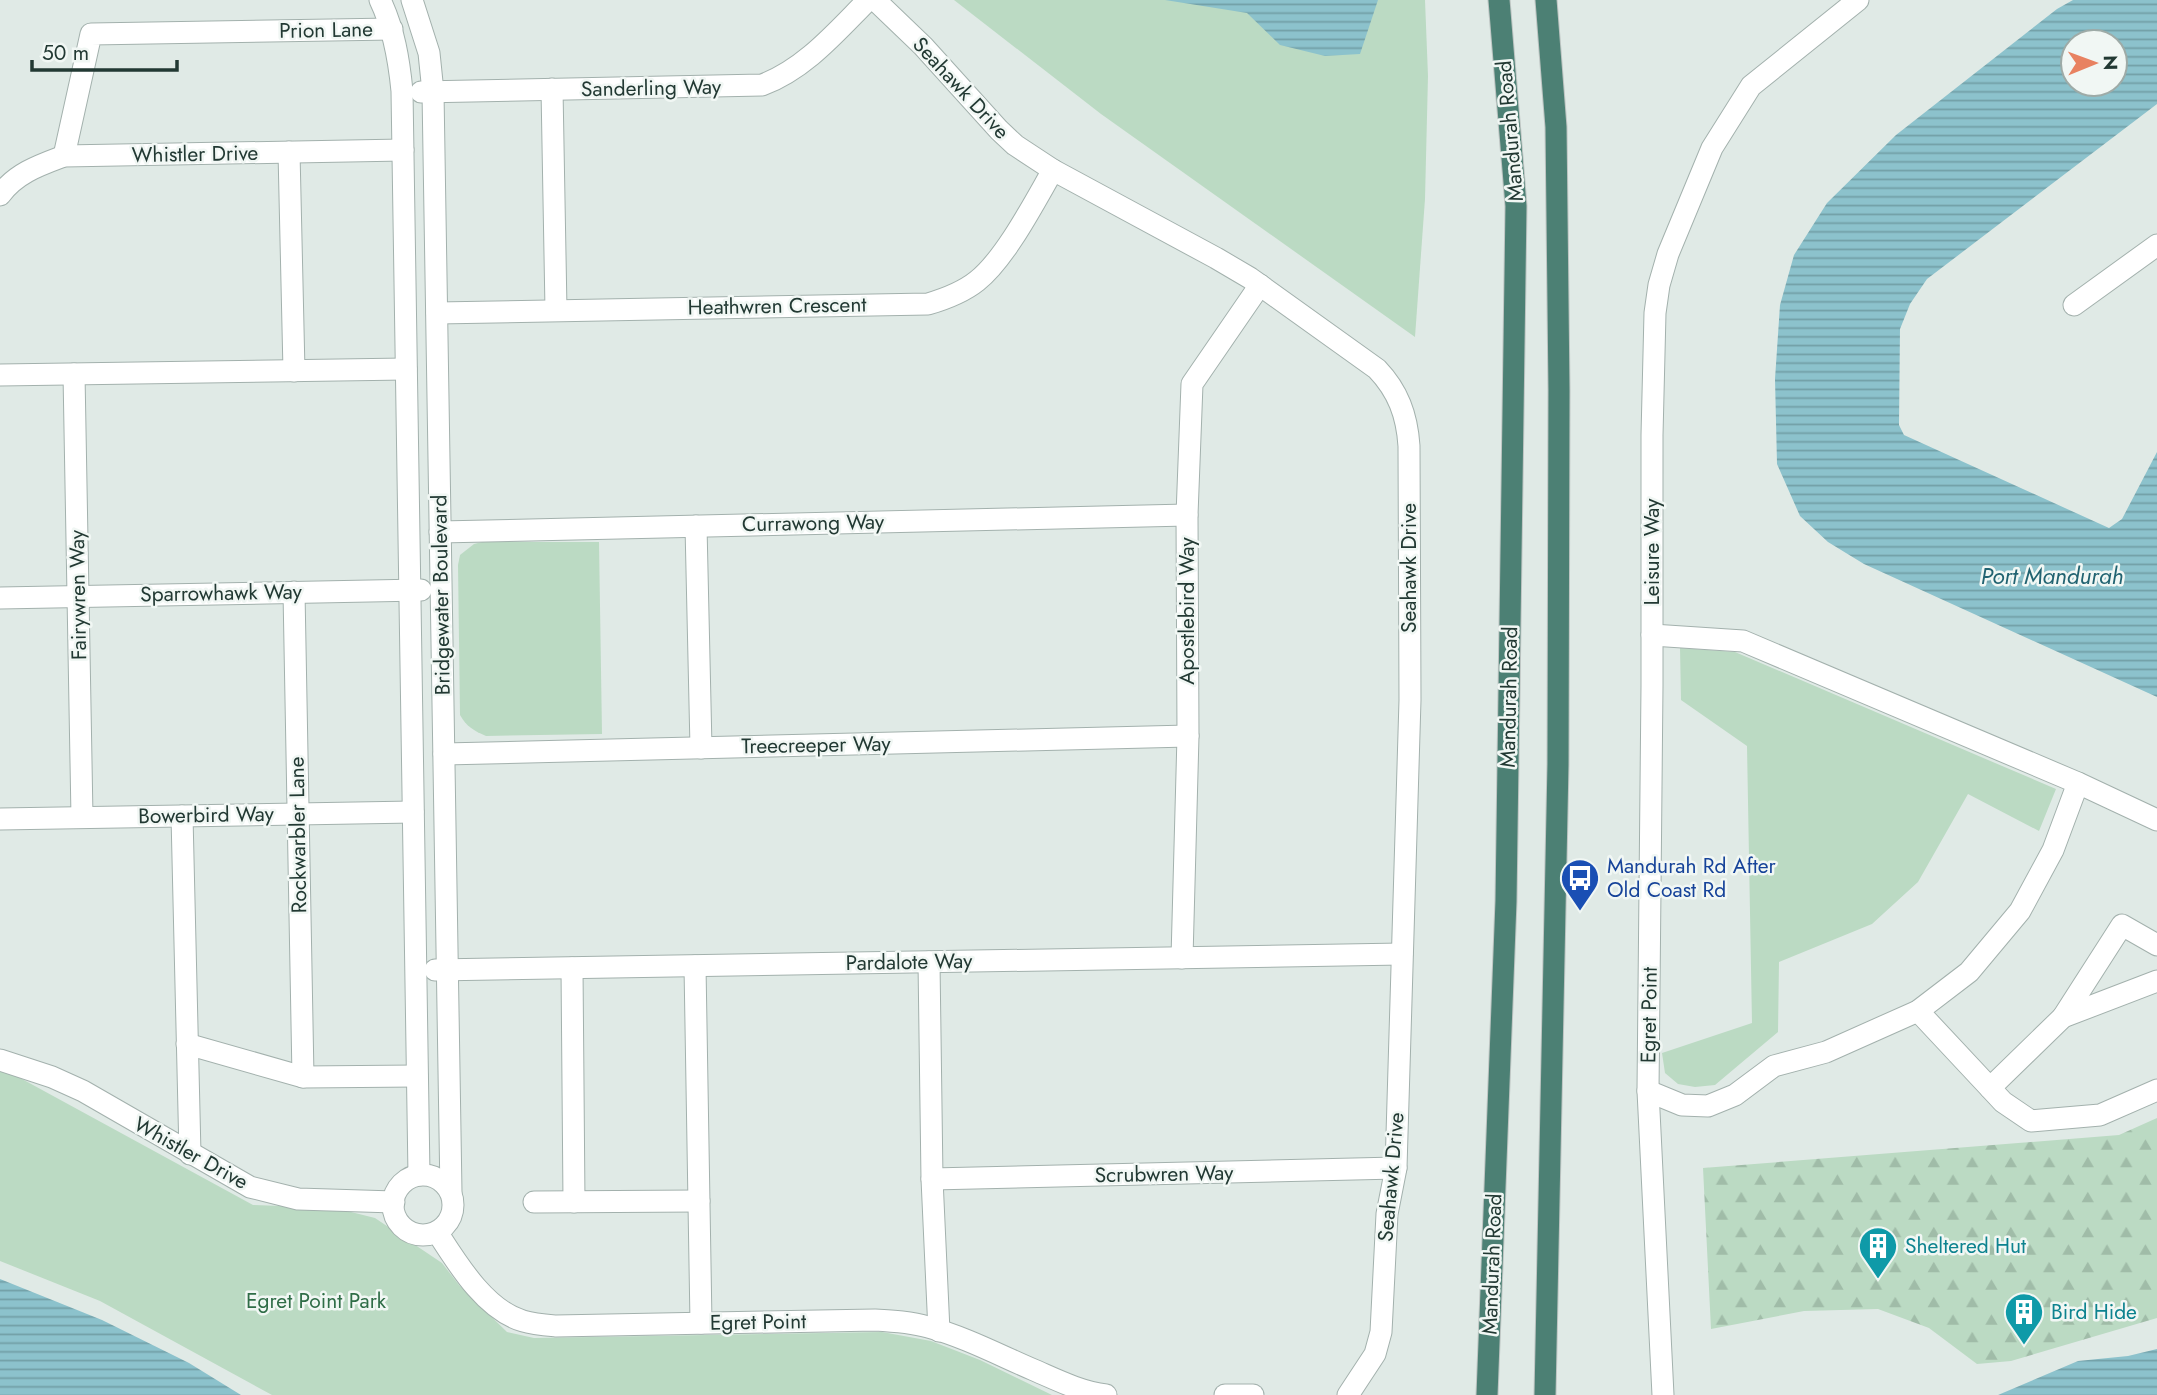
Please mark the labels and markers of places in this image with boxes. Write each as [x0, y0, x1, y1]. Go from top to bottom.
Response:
place label: Mandurah Rd After Old Coast Rd [1607, 851, 1777, 905]
bus stop icon: Mandurah Rd After Old Coast Rd [1559, 857, 1601, 912]
building icon: Sheltered Hut [1857, 1225, 1899, 1280]
place label: Sheltered Hut [1905, 1231, 2026, 1261]
building icon: Bird Hide [2003, 1291, 2045, 1346]
place label: Bird Hide [2051, 1297, 2137, 1327]

